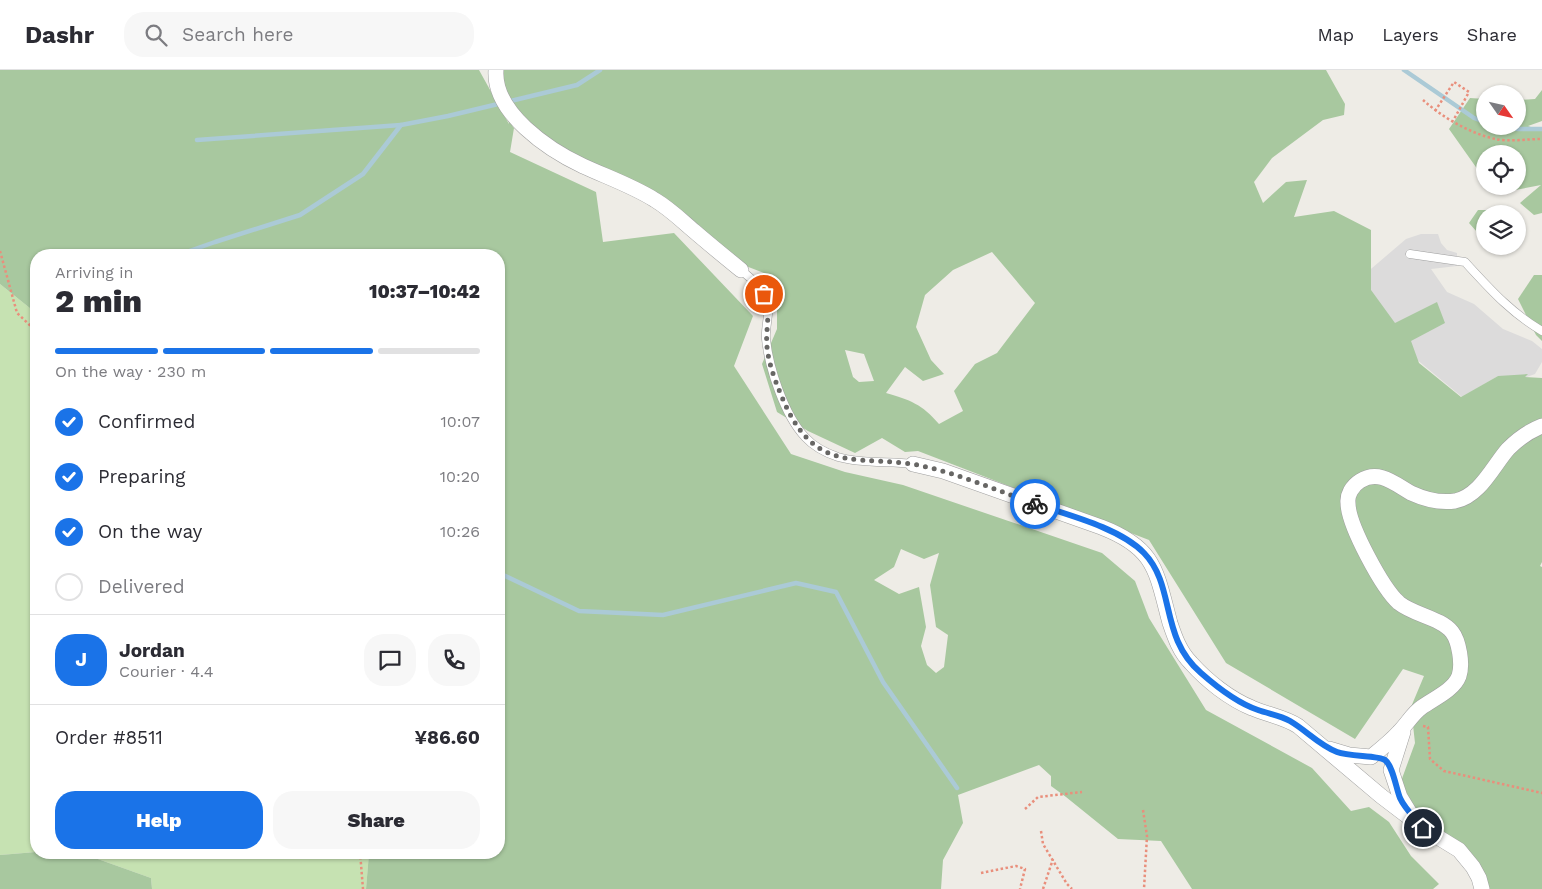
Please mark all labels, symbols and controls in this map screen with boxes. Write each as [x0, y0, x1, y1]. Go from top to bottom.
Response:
search box [124, 12, 474, 57]
text: Dashr [25, 21, 94, 49]
icon: search [142, 21, 170, 49]
text: Search here [182, 23, 293, 46]
text: Map [1317, 24, 1354, 45]
text: Layers [1382, 24, 1439, 45]
text: Share [1467, 24, 1517, 45]
north arrow [1476, 85, 1526, 135]
map controls [1476, 85, 1526, 255]
button: locate [1476, 145, 1526, 195]
button: layers [1476, 205, 1526, 255]
text: Arriving in [55, 263, 133, 282]
pin [743, 273, 785, 315]
text: 10:37–10:42 [369, 280, 480, 303]
icon: bag [750, 280, 778, 308]
text: 2 min [55, 282, 142, 320]
text: On the way · 230 m [55, 362, 206, 381]
icon: check [55, 408, 83, 436]
text: Confirmed [98, 410, 195, 433]
text: 10:07 [440, 412, 480, 431]
icon: check [55, 463, 83, 491]
text: Preparing [98, 465, 185, 488]
text: 10:20 [440, 467, 480, 486]
courier [1010, 479, 1060, 529]
icon: bike [1021, 490, 1049, 518]
icon: check [55, 518, 83, 546]
text: On the way [98, 520, 202, 543]
text: 10:26 [440, 522, 480, 541]
text: Delivered [98, 575, 185, 598]
button: chat [364, 634, 416, 686]
button: phone [428, 634, 480, 686]
text: Jordan [119, 639, 185, 662]
text: J [75, 648, 87, 671]
text: Courier · 4.4 [119, 662, 214, 681]
text: Order #8511 [55, 726, 163, 749]
text: ¥86.60 [414, 726, 480, 749]
button: Help [55, 791, 263, 849]
button: Share [273, 791, 480, 849]
pin [1402, 807, 1444, 849]
icon: home [1409, 814, 1437, 842]

